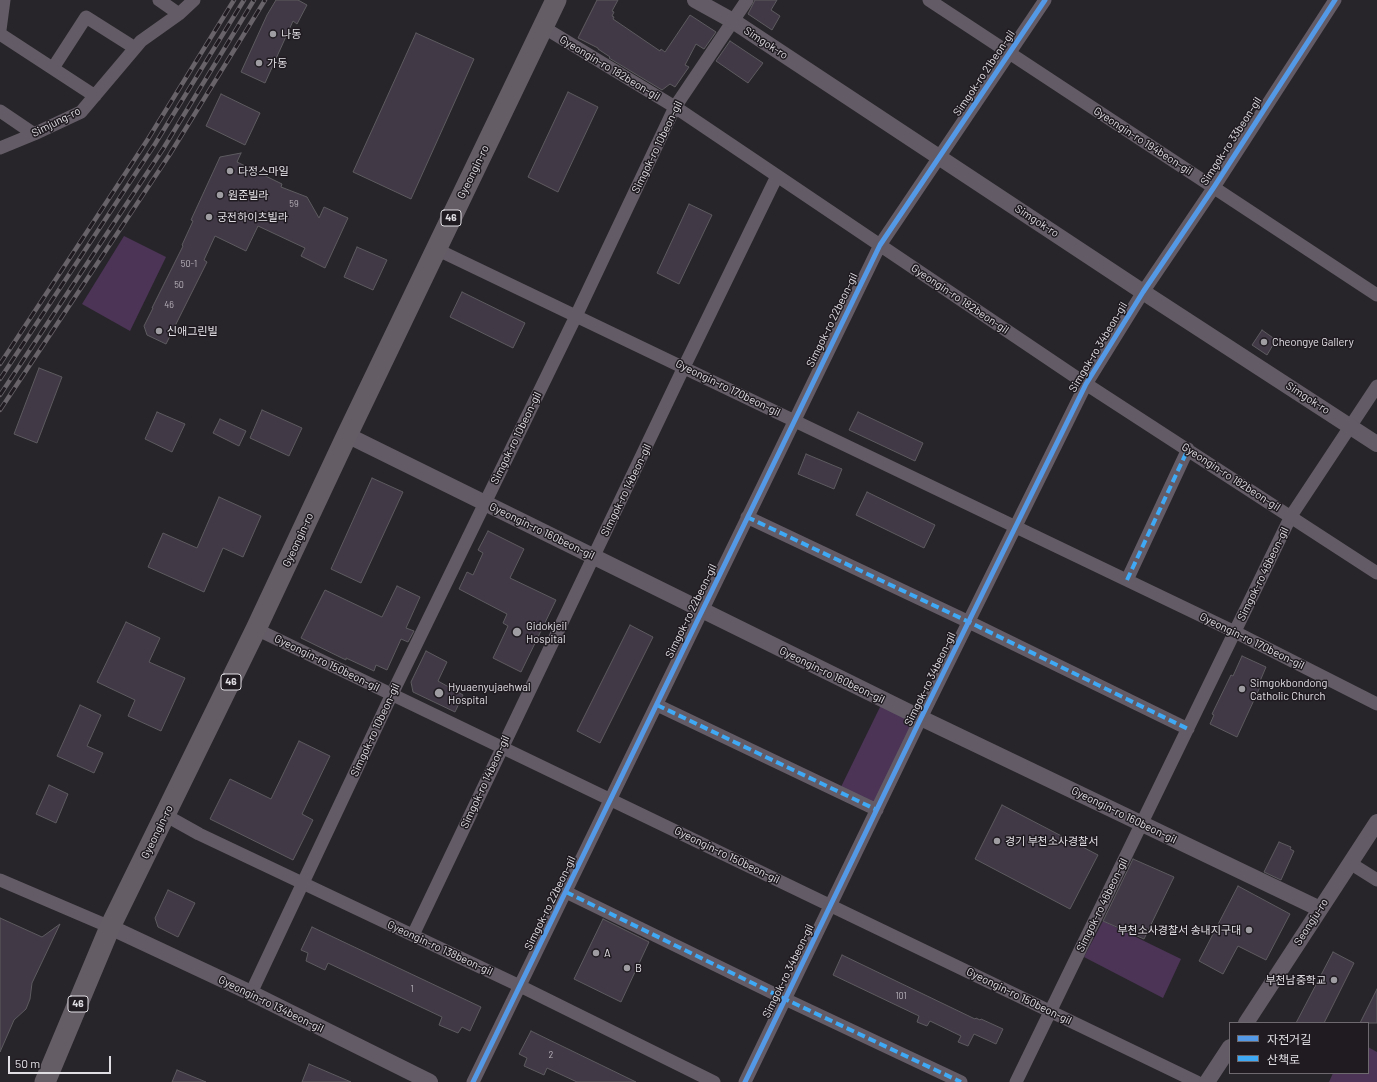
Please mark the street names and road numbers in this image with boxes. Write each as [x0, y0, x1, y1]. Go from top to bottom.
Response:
street label: Simgok-ro [742, 24, 790, 62]
street label: Simgok-ro 21beon-gil [950, 28, 1018, 118]
street label: Gyeongin-ro 182beon-gil [557, 33, 663, 103]
street label: Simgok-ro 33beon-gil [1198, 94, 1264, 188]
street label: Simgok-ro 10beon-gil [629, 99, 685, 195]
street label: Simjung-ro [29, 104, 83, 140]
street label: Gyeongin-ro 194beon-gil [1091, 104, 1195, 178]
street label: Gyeongin-ro [454, 143, 492, 201]
street label: Simgok-ro [1013, 202, 1061, 240]
road number: 46 [441, 210, 461, 226]
street label: Gyeongin-ro 182beon-gil [909, 261, 1011, 337]
street label: Simgok-ro 22beon-gil [803, 271, 861, 369]
street label: Simgok-ro 34beon-gil [1066, 299, 1130, 395]
street label: Gyeongin-ro 170beon-gil [673, 357, 783, 419]
street label: Simgok-ro [1284, 379, 1332, 417]
street label: Simgok-ro 10beon-gil [488, 390, 544, 486]
street label: Gyeongin-ro 182beon-gil [1179, 440, 1283, 514]
street label: Simgok-ro 14beon-gil [598, 442, 654, 538]
street label: Gyeongin-ro 160beon-gil [487, 500, 597, 562]
street label: Gyeongin-ro [280, 511, 316, 569]
street label: Simgok-ro 46beon-gil [1235, 525, 1291, 623]
street label: Simgok-ro 22beon-gil [662, 562, 720, 660]
street label: Gyeongin-ro 170beon-gil [1197, 610, 1307, 672]
street label: Simgok-ro 34beon-gil [902, 630, 958, 728]
street label: Gyeongin-ro 150beon-gil [272, 632, 382, 694]
street label: Gyeongin-ro 160beon-gil [777, 644, 887, 706]
road number: 46 [221, 674, 241, 690]
street label: Simgok-ro 10beon-gil [348, 681, 402, 779]
street label: Simgok-ro 14beon-gil [458, 733, 512, 831]
street label: Gyeongin-ro 160beon-gil [1069, 784, 1179, 846]
street label: Gyeongin-ro [138, 803, 176, 861]
street label: Gyeongin-ro 150beon-gil [672, 824, 782, 886]
street label: Simgok-ro 22beon-gil [521, 854, 579, 952]
street label: Simgok-ro 46beon-gil [1074, 856, 1130, 954]
street label: Seongju-ro [1291, 896, 1331, 948]
street label: Gyeongin-ro 138beon-gil [385, 918, 495, 978]
street label: Simgok-ro 34beon-gil [760, 922, 816, 1020]
street label: Gyeongin-ro 150beon-gil [964, 965, 1074, 1027]
street label: Gyeongin-ro 134beon-gil [216, 973, 326, 1035]
road number: 46 [68, 996, 88, 1012]

